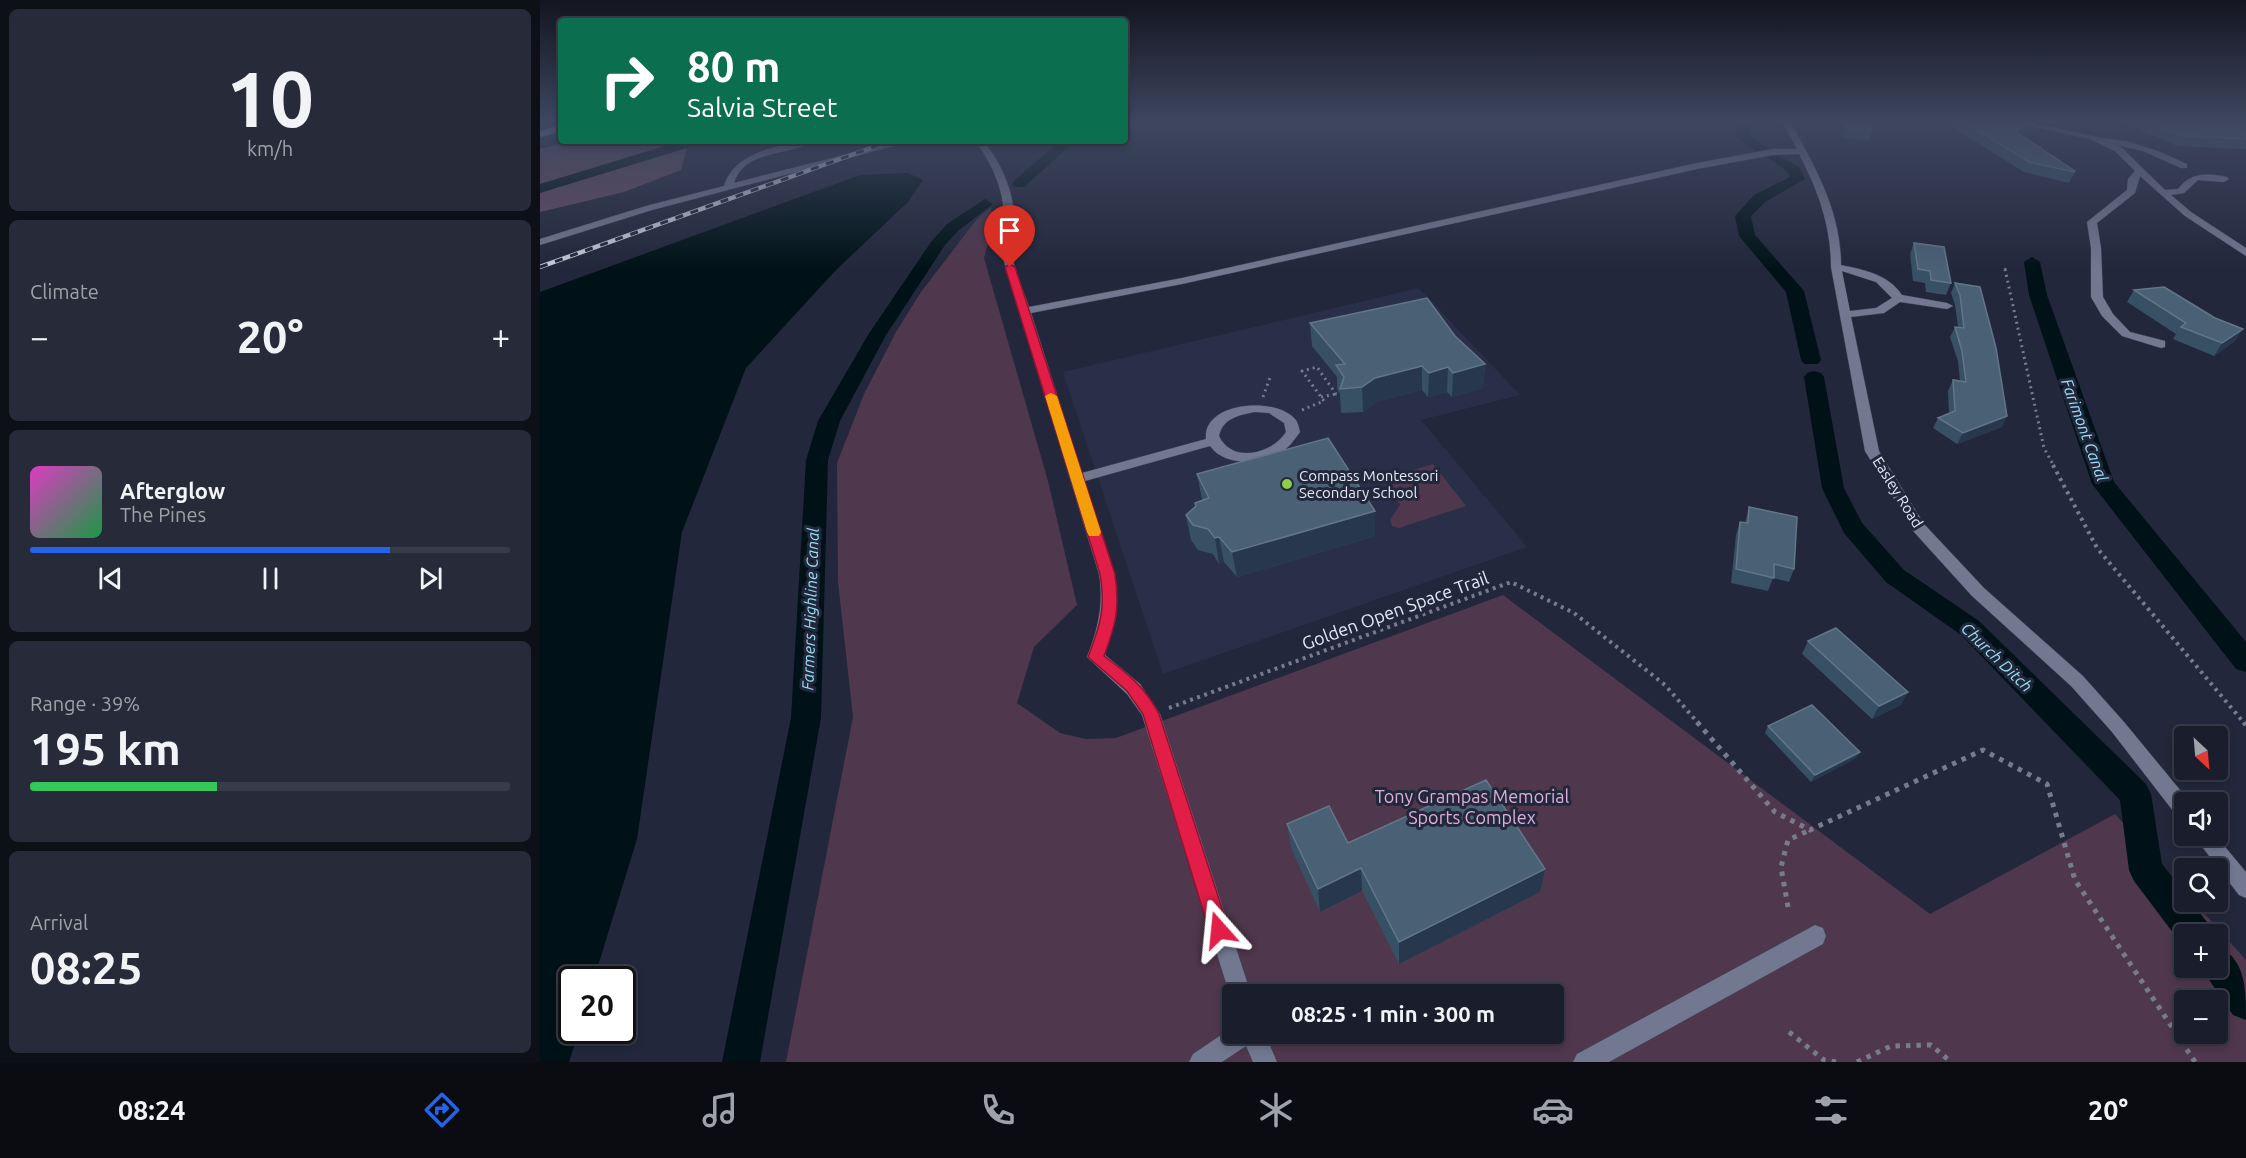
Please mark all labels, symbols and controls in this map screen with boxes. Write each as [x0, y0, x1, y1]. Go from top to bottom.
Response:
icon: right [588, 42, 666, 120]
text: 80 m [687, 43, 781, 90]
text: 10 [226, 54, 314, 142]
text: Salvia Street [687, 92, 837, 122]
text: km/h [247, 137, 293, 160]
pin [984, 205, 1035, 267]
icon: arrive [993, 214, 1026, 247]
text: Climate [30, 280, 99, 303]
text: 20° [237, 311, 303, 362]
text: − [30, 318, 49, 355]
text: + [491, 318, 510, 355]
water label: Farimont Canal [2058, 376, 2112, 484]
street label: Easley Road [1870, 454, 1926, 530]
place label: Compass Montessori Secondary School [1299, 467, 1439, 501]
marker: Compass Montessori Secondary School [1280, 477, 1294, 491]
text: Afterglow [120, 478, 225, 503]
text: The Pines [120, 503, 206, 526]
water label: Farmers Highline Canal [798, 527, 822, 691]
icon: previous [94, 562, 127, 595]
icon: pause [254, 562, 287, 595]
icon: next [414, 562, 447, 595]
street label: Golden Open Space Trail [1299, 567, 1491, 653]
water label: Church Ditch [1958, 619, 2036, 695]
text: Range · 39% [30, 692, 140, 715]
text: 195 km [30, 723, 181, 774]
north arrow [2174, 726, 2228, 780]
map controls [2174, 726, 2228, 1044]
park label: Tony Grampas Memorial Sports Complex [1375, 786, 1570, 827]
button: sound [2174, 792, 2228, 846]
button: search [2174, 858, 2228, 912]
position arrow [1187, 898, 1251, 962]
text: Arrival [30, 911, 88, 934]
button: + [2174, 924, 2228, 978]
text: 08:25 [30, 942, 143, 993]
speed limit sign: 20 [558, 966, 636, 1044]
button: − [2174, 990, 2228, 1044]
text: 08:25 · 1 min · 300 m [1291, 1001, 1495, 1026]
icon: directions [421, 1089, 463, 1131]
icon: music [699, 1089, 741, 1131]
icon: phone [977, 1089, 1019, 1131]
icon: climate [1255, 1089, 1297, 1131]
icon: car [1532, 1089, 1574, 1131]
icon: filters [1810, 1089, 1852, 1131]
text: 08:24 [118, 1095, 185, 1125]
text: 20° [2088, 1095, 2128, 1125]

